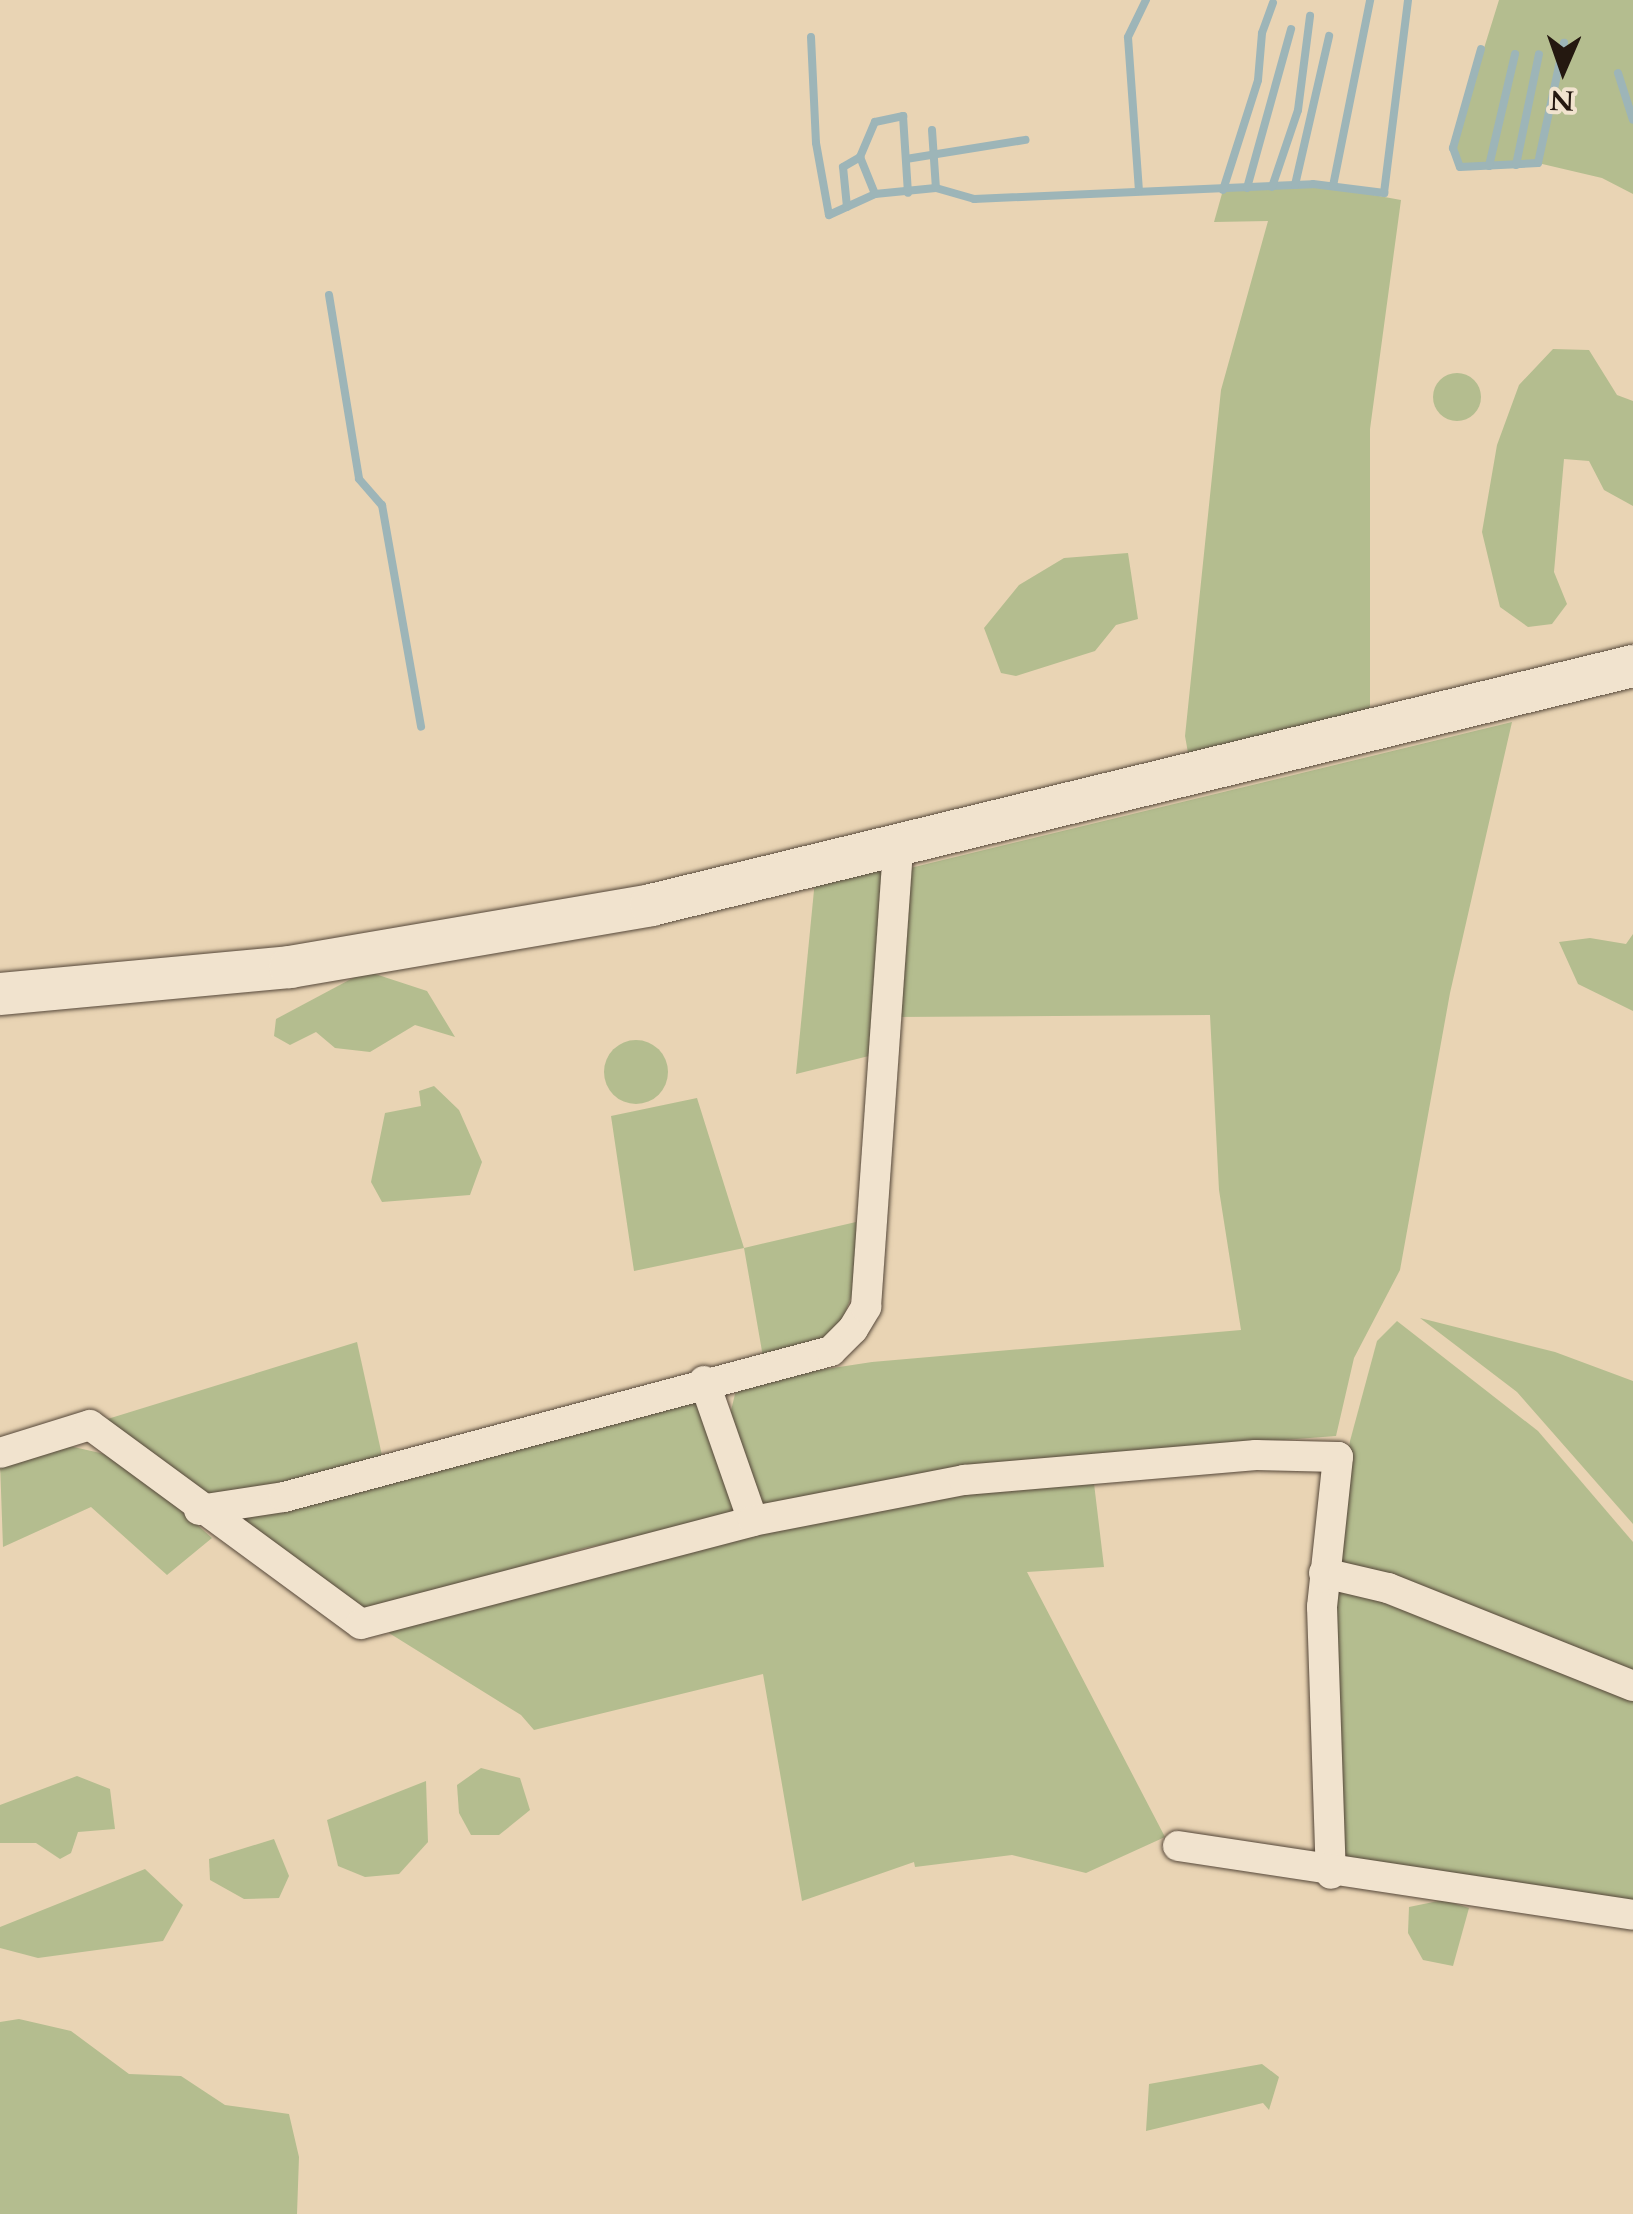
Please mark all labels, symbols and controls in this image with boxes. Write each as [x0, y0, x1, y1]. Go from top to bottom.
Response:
north arrow [1513, 20, 1613, 120]
text: N [1549, 81, 1575, 119]

